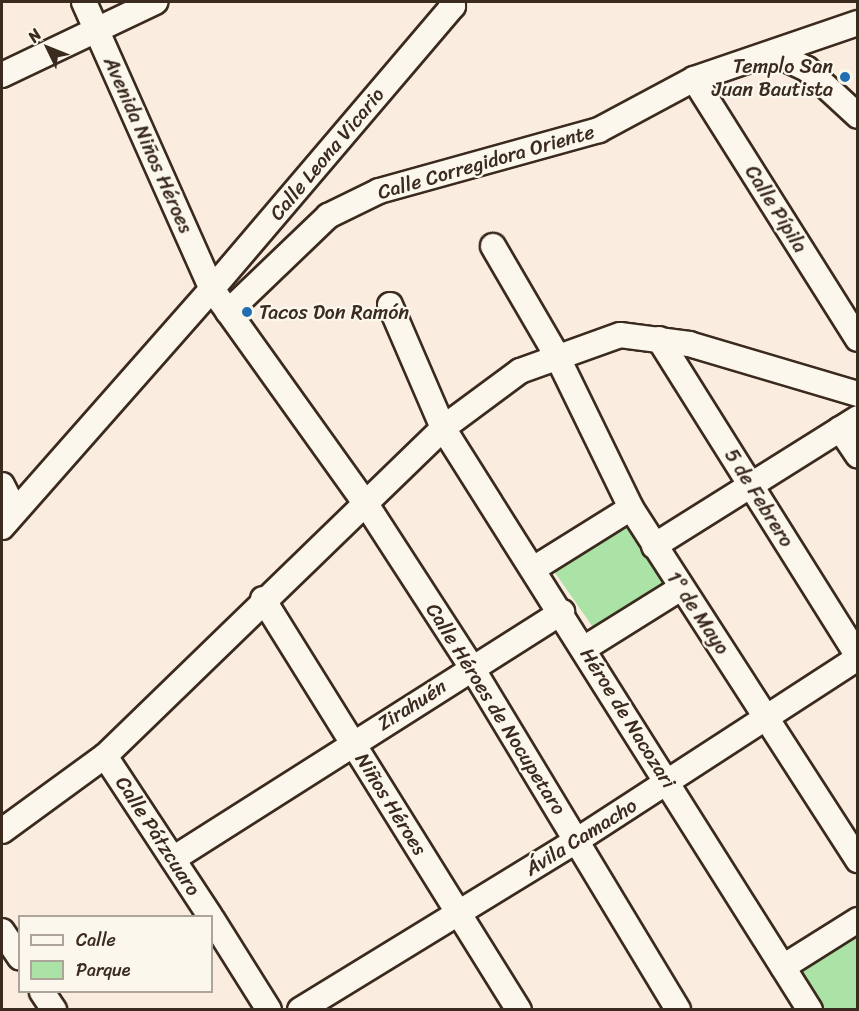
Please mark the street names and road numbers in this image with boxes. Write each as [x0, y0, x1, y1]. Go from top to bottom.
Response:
street label: Avenida Niños Héroes [98, 53, 198, 237]
street label: Calle Leona Vicario [264, 83, 390, 225]
street label: Calle Corregidora Oriente [375, 120, 597, 204]
street label: Calle Pípila [740, 161, 812, 257]
street label: 5 de Febrero [719, 444, 799, 552]
street label: 1° de Mayo [661, 567, 735, 659]
street label: Calle Héroes de Nocupetaro [421, 599, 571, 819]
street label: Héroe de Nacozari [575, 643, 681, 793]
street label: Zirahuén [373, 674, 451, 736]
street label: Niños Héroes [350, 748, 432, 860]
street label: Calle Pátzcuaro [110, 771, 206, 901]
street label: Ávila Camacho [521, 793, 641, 881]

